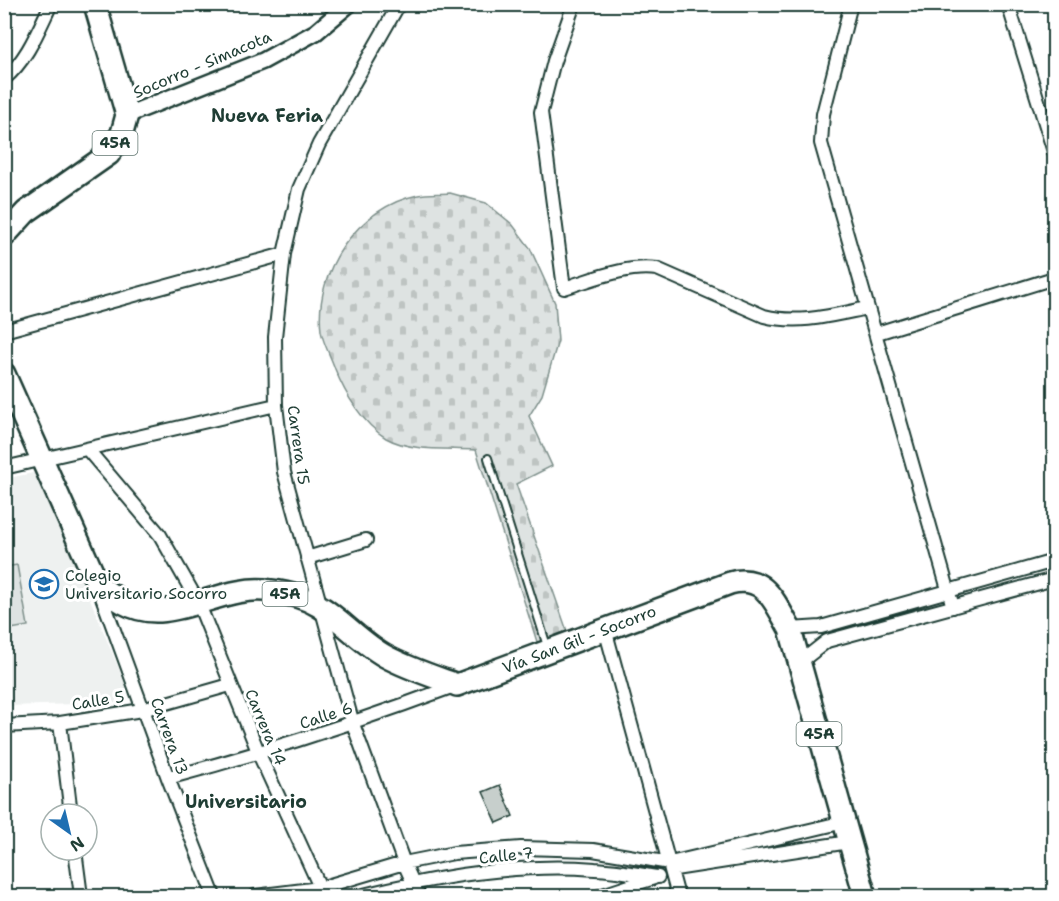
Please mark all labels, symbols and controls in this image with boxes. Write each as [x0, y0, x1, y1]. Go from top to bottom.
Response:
street label: Socorro - Simacota [130, 26, 275, 103]
district label: Nueva Feria [211, 104, 324, 128]
road number: 45A [92, 131, 138, 155]
street label: Carrera 15 [283, 404, 314, 486]
place label: Colegio Universitario Socorro [65, 565, 227, 604]
school or university icon: Colegio Universitario Socorro [28, 568, 60, 600]
road number: 45A [262, 582, 308, 606]
street label: Vía San Gil - Socorro [499, 600, 659, 679]
street label: Calle 5 [70, 686, 126, 715]
street label: Carrera 14 [240, 686, 291, 769]
street label: Carrera 13 [146, 695, 193, 778]
street label: Calle 6 [297, 697, 355, 734]
road number: 45A [796, 722, 842, 746]
district label: Universitario [185, 790, 307, 814]
north arrow [39, 802, 99, 862]
text: N [66, 832, 88, 856]
street label: Calle 7 [478, 842, 534, 869]

